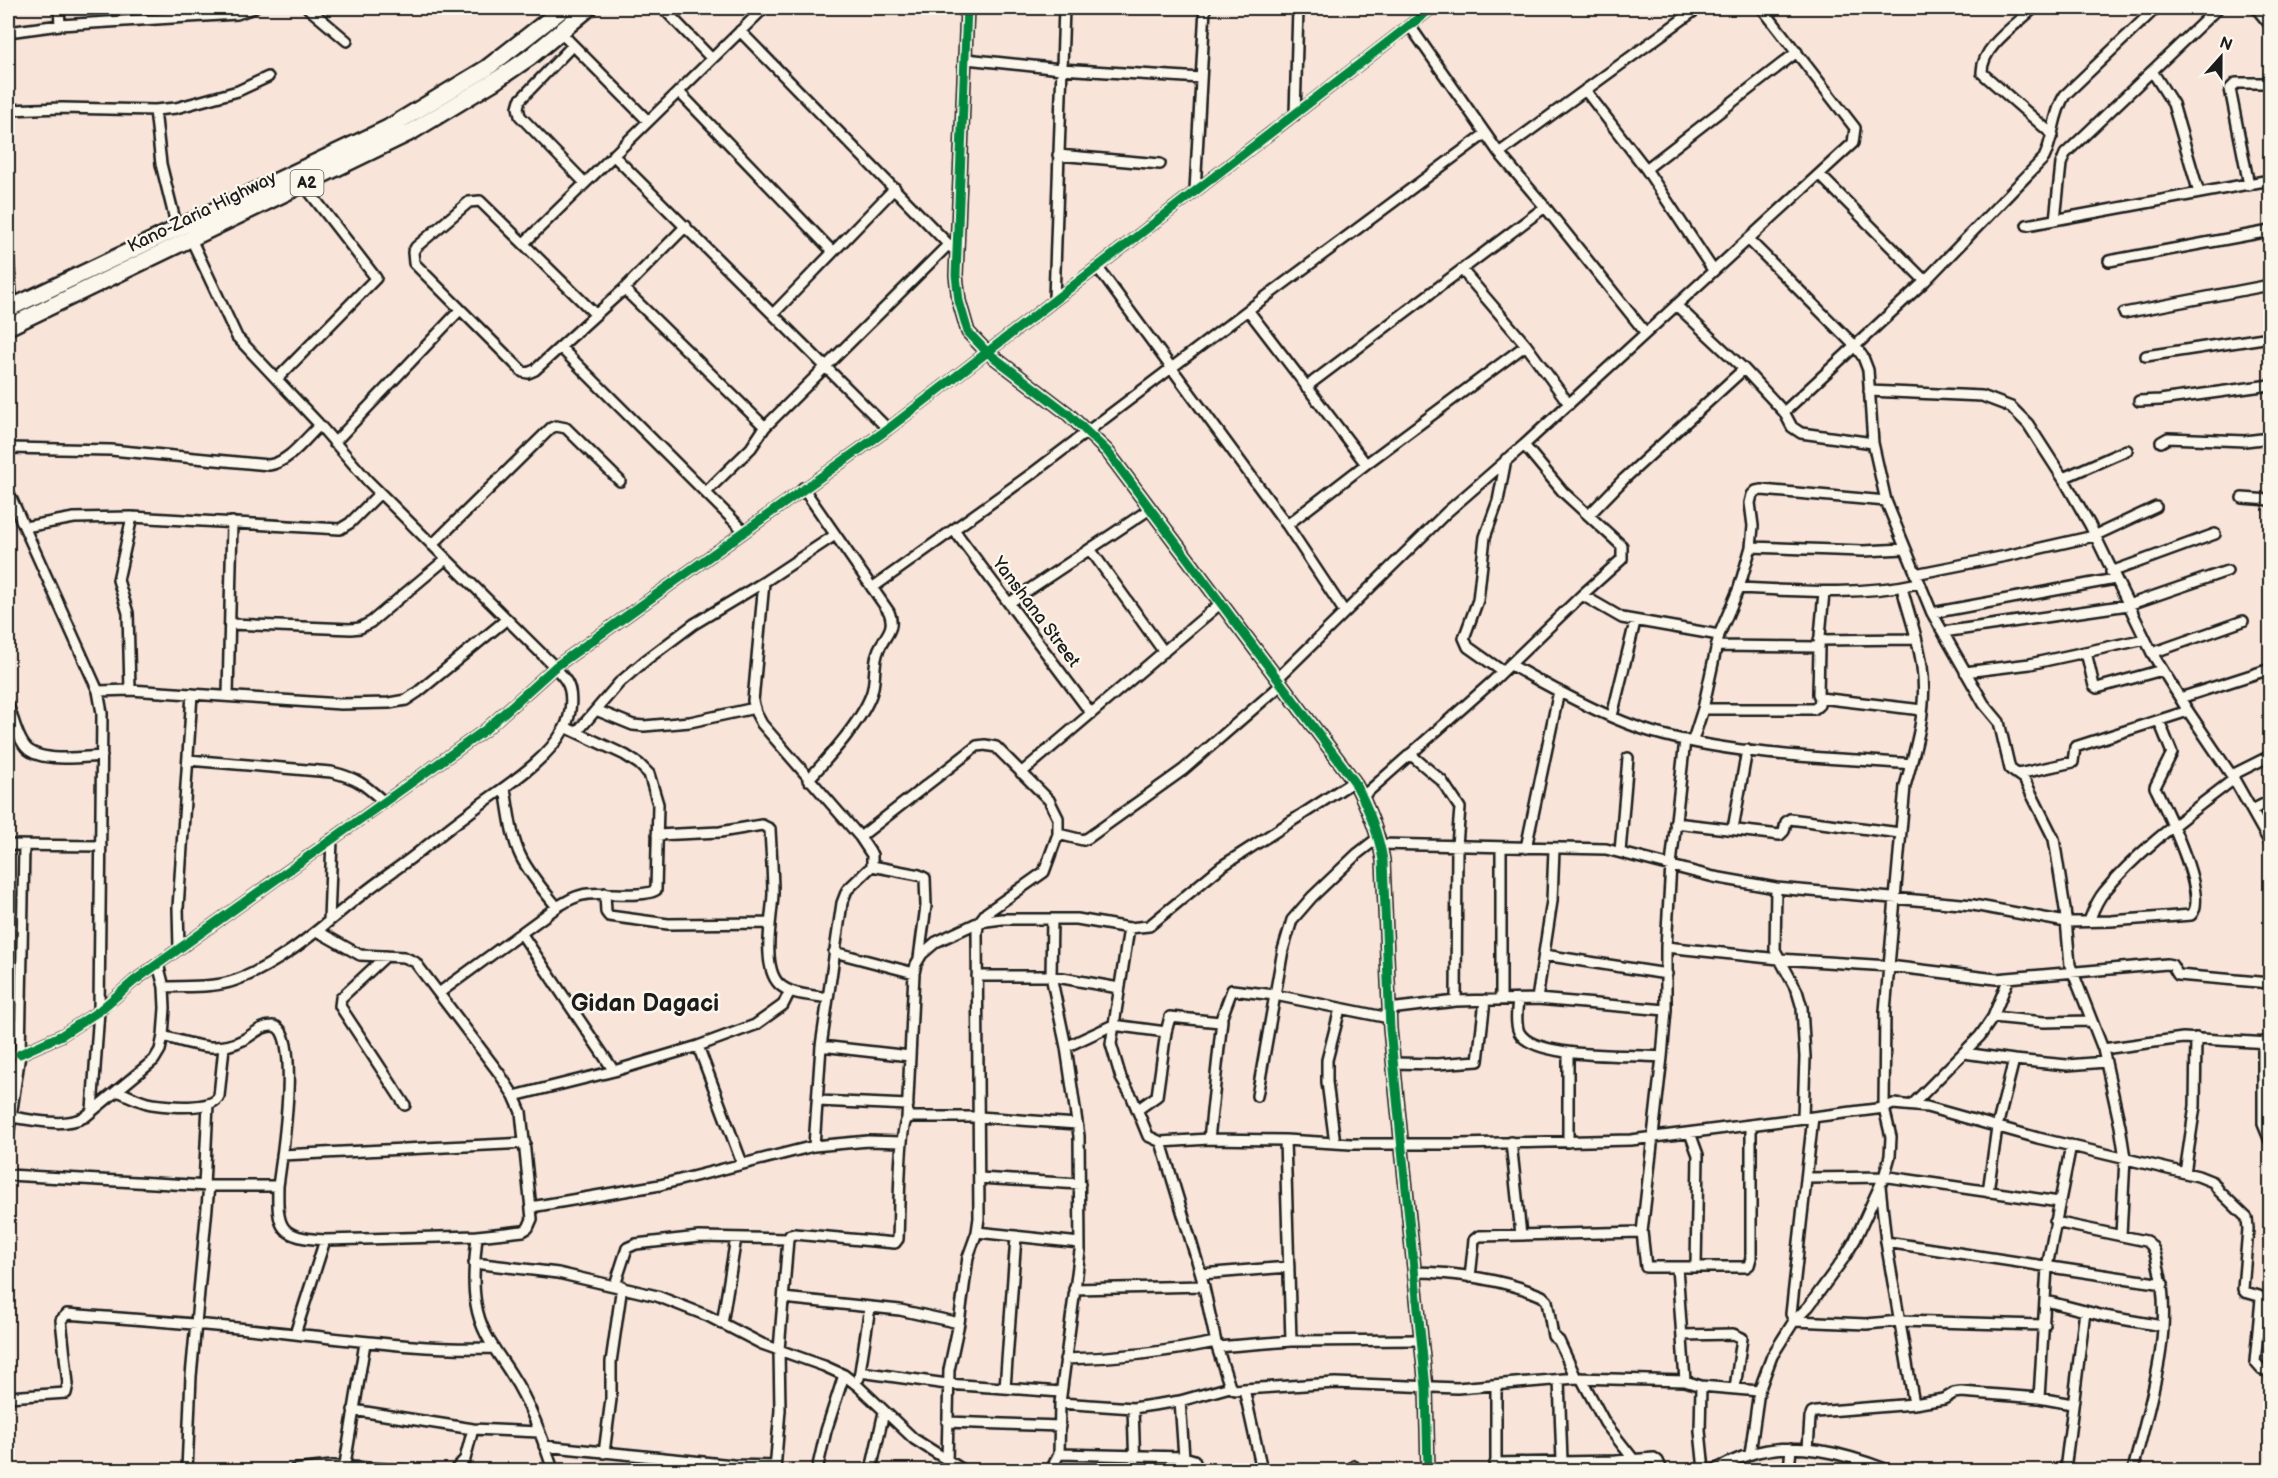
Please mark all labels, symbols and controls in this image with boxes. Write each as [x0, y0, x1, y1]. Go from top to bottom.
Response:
north arrow [2191, 27, 2251, 87]
text: N [2217, 33, 2235, 55]
street label: Kano-Zaria Highway [124, 167, 280, 257]
road number: A2 [290, 170, 324, 196]
street label: Yanshana Street [987, 552, 1085, 672]
district label: Gidan Dagaci [571, 989, 719, 1018]

